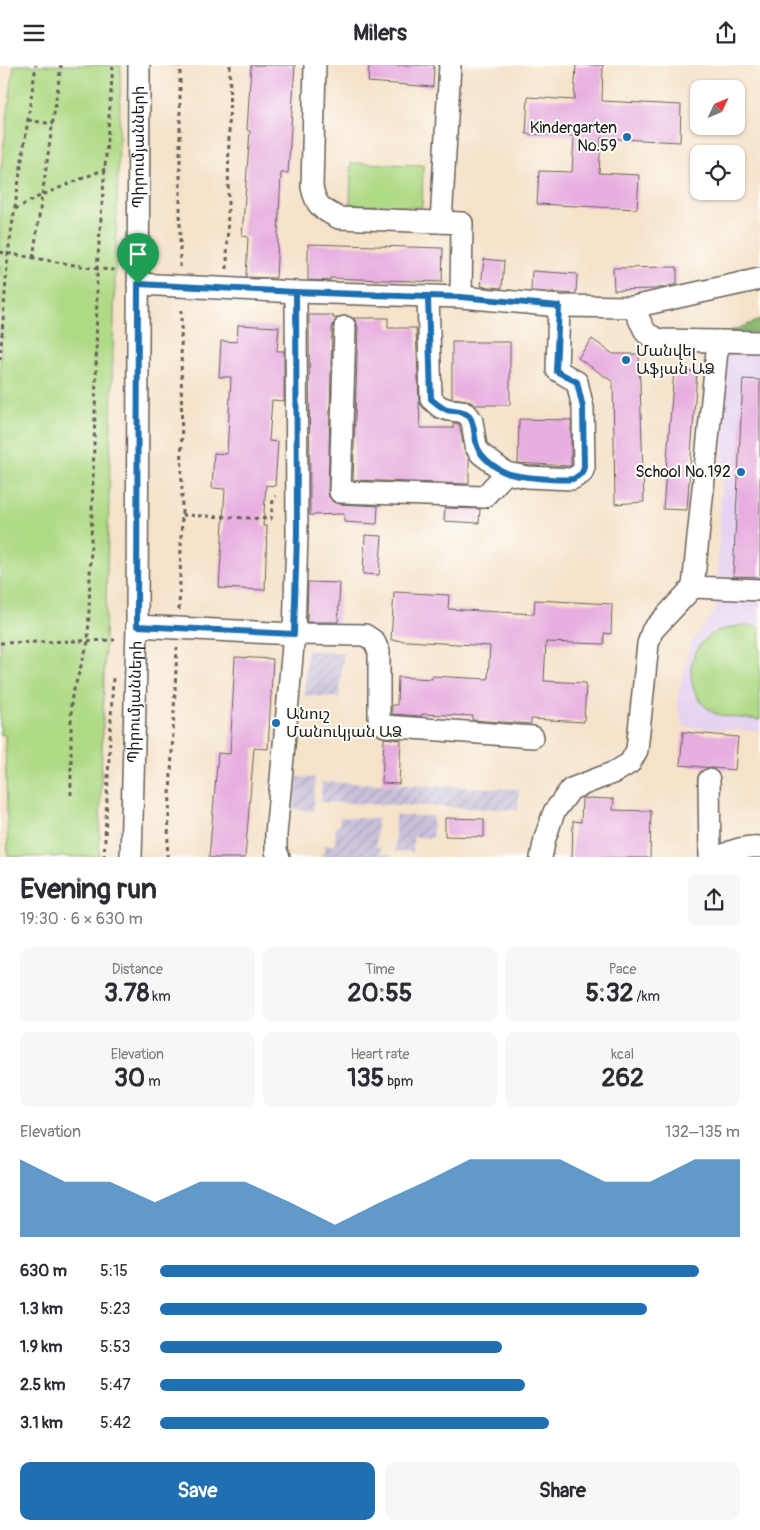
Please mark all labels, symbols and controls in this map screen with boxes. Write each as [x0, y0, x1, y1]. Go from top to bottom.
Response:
icon: menu [20, 19, 48, 47]
text: Milers [353, 19, 407, 47]
icon: share [712, 19, 740, 47]
north arrow [690, 80, 745, 135]
map controls [690, 80, 745, 200]
street label: Պիրումյանների [128, 86, 149, 209]
place label: Kindergarten No.59 [530, 118, 617, 156]
marker: Kindergarten No.59 [621, 131, 633, 143]
button: locate [690, 145, 745, 200]
pin [117, 233, 159, 284]
icon: arrive [124, 240, 152, 268]
place label: Մանվել Աֆյան ԱՁ [636, 341, 715, 379]
marker: Մանվել Աֆյան ԱՁ [620, 354, 632, 366]
place label: School No.192 [635, 462, 731, 482]
marker: School No.192 [735, 466, 747, 478]
street label: Պիրումյանների [123, 640, 147, 764]
place label: Անուշ Մանուկյան ԱՁ [286, 704, 402, 742]
marker: Անուշ Մանուկյան ԱՁ [270, 717, 282, 729]
text: Evening run [20, 872, 157, 907]
button: share [688, 874, 740, 926]
text: 19:30 · 6 × 630 m [20, 909, 143, 929]
text: Distance [112, 961, 163, 978]
text: Time [365, 961, 395, 978]
text: Pace [609, 961, 637, 978]
text: 3.78 [104, 978, 149, 1009]
text: 20:55 [348, 978, 412, 1009]
text: 5:32 [585, 978, 634, 1009]
text: km [149, 988, 171, 1005]
text: /km [634, 988, 660, 1005]
text: Elevation [111, 1046, 164, 1063]
text: Heart rate [350, 1046, 410, 1063]
text: kcal [611, 1046, 634, 1063]
text: 30 [114, 1063, 145, 1094]
text: 135 [347, 1063, 384, 1094]
text: 262 [601, 1063, 644, 1094]
text: m [145, 1073, 161, 1090]
text: bpm [384, 1073, 413, 1090]
text: Elevation [20, 1122, 81, 1142]
text: 132–135 m [665, 1122, 740, 1142]
text: 630 m [20, 1261, 67, 1281]
text: 5:15 [100, 1261, 128, 1281]
text: 1.3 km [20, 1299, 63, 1319]
text: 5:23 [100, 1299, 130, 1319]
text: 1.9 km [20, 1337, 62, 1357]
text: 5:53 [100, 1337, 131, 1357]
text: 2.5 km [20, 1375, 65, 1395]
text: 5:47 [100, 1375, 131, 1395]
text: 3.1 km [20, 1413, 63, 1433]
text: 5:42 [100, 1413, 131, 1433]
button: Save [20, 1462, 375, 1520]
button: Share [385, 1462, 740, 1520]

